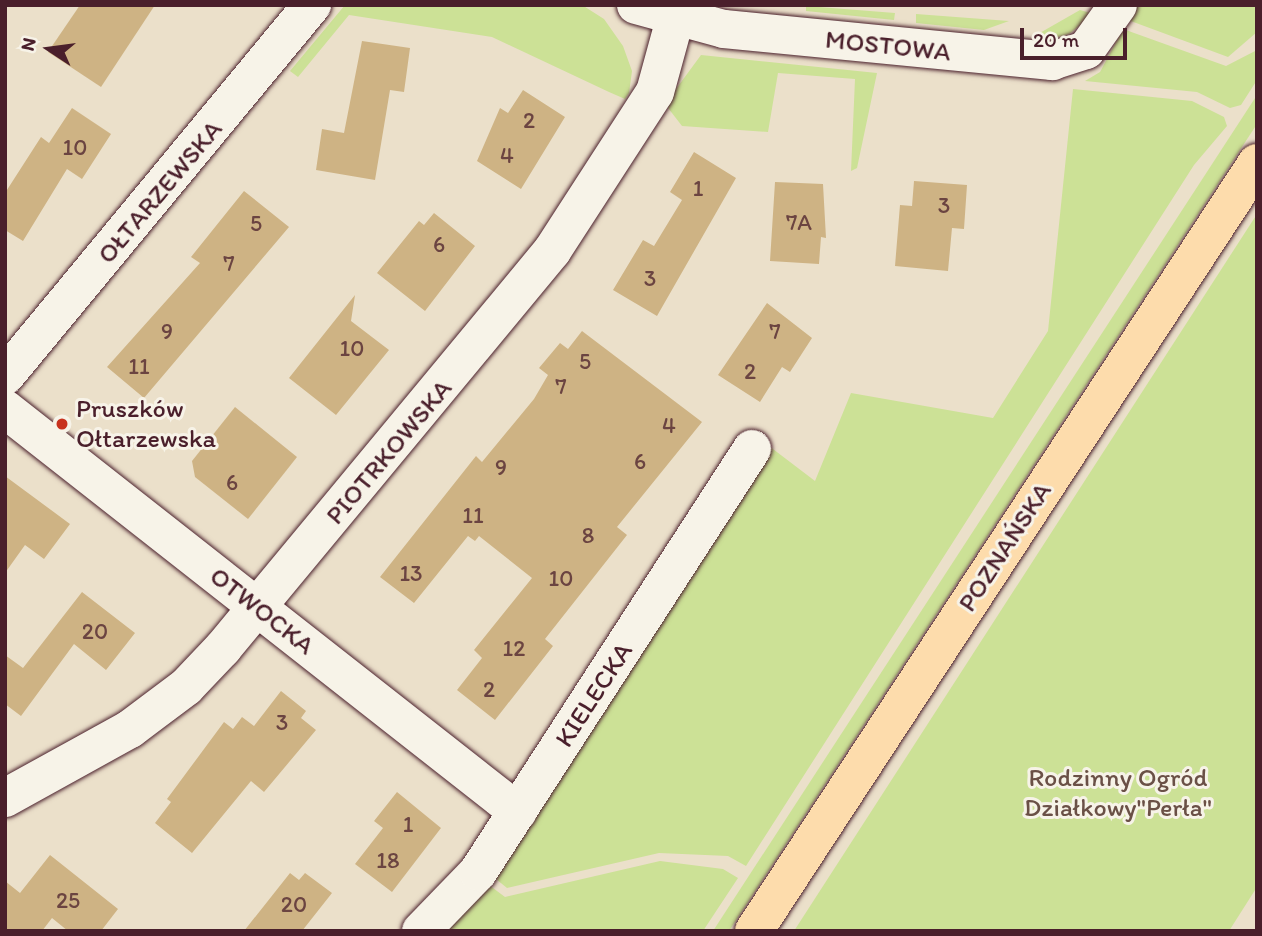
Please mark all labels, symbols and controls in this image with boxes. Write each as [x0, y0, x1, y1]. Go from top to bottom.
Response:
north arrow [14, 14, 84, 84]
scale bar [1024, 14, 1131, 58]
street label: MOSTOWA [824, 24, 952, 68]
text: 20 m [1033, 27, 1079, 52]
text: N [15, 35, 41, 53]
house number: 2 [523, 106, 535, 134]
street label: OŁTARZEWSKA [91, 114, 229, 270]
house number: 10 [63, 133, 87, 161]
house number: 4 [500, 141, 514, 169]
house number: 1 [693, 174, 703, 202]
house number: 3 [938, 191, 950, 219]
house number: 7A [786, 208, 812, 236]
house number: 5 [250, 209, 262, 237]
house number: 6 [433, 230, 445, 258]
house number: 7 [223, 249, 235, 277]
house number: 3 [644, 264, 656, 292]
house number: 9 [161, 317, 173, 345]
house number: 7 [769, 317, 781, 345]
house number: 10 [340, 334, 364, 362]
house number: 5 [579, 347, 591, 375]
house number: 11 [128, 352, 150, 380]
house number: 2 [744, 357, 756, 385]
house number: 7 [555, 372, 567, 400]
street label: PIOTRKOWSKA [319, 373, 459, 531]
place label: Pruszków Ołtarzewska [76, 393, 216, 454]
house number: 4 [662, 411, 676, 439]
marker: Pruszków Ołtarzewska [54, 416, 70, 432]
house number: 6 [634, 447, 646, 475]
house number: 9 [495, 453, 507, 481]
house number: 6 [226, 468, 238, 496]
street label: POZNAŃSKA [952, 477, 1058, 617]
house number: 11 [462, 501, 484, 529]
house number: 8 [582, 521, 594, 549]
house number: 13 [399, 559, 423, 587]
street label: OTWOCKA [203, 560, 321, 662]
house number: 10 [549, 564, 573, 592]
house number: 20 [82, 617, 108, 645]
house number: 12 [503, 634, 525, 662]
street label: KIELECKA [549, 637, 639, 753]
house number: 2 [483, 675, 495, 703]
house number: 3 [276, 708, 288, 736]
park label: Rodzinny Ogród Działkowy"Perła" [1024, 762, 1212, 824]
house number: 1 [403, 810, 413, 838]
house number: 18 [376, 846, 400, 874]
house number: 25 [56, 886, 80, 914]
house number: 20 [281, 890, 307, 918]

